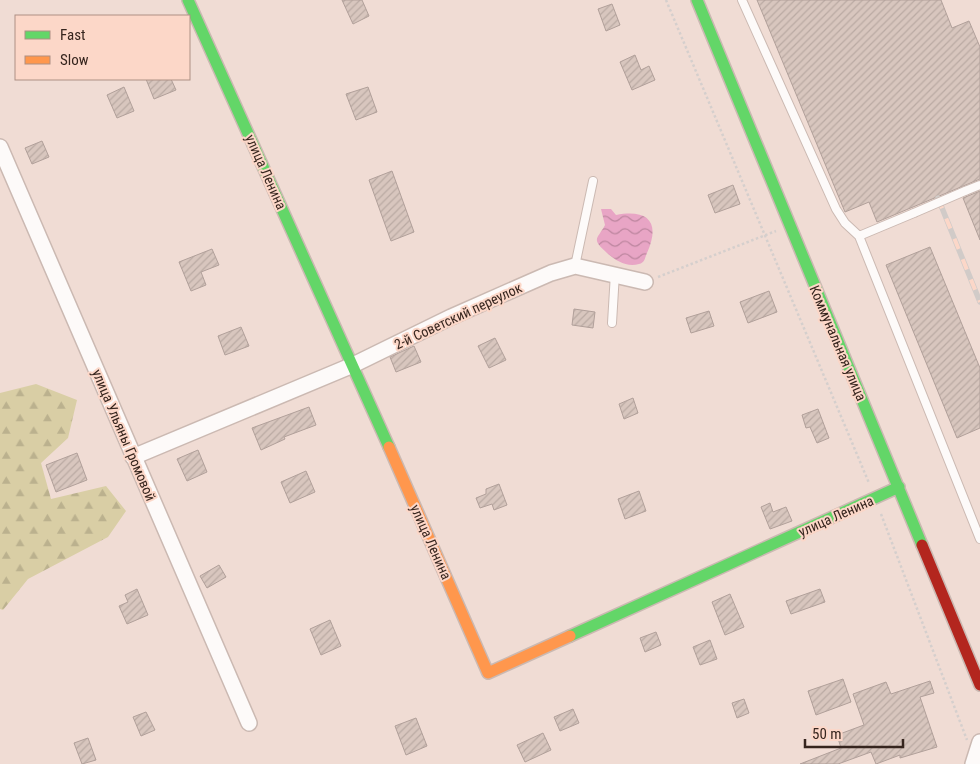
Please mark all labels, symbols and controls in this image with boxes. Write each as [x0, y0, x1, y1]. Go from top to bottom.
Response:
legend [15, 15, 190, 80]
text: Fast [60, 26, 85, 44]
text: Slow [60, 51, 89, 69]
street label: улица Ленина [242, 132, 290, 212]
street label: 2-й Советский переулок [392, 279, 525, 353]
street label: Коммунальная улица [806, 283, 870, 403]
street label: улица Ульяны Громовой [89, 367, 159, 503]
street label: улица Ленина [796, 492, 876, 540]
street label: улица Ленина [407, 502, 455, 582]
scale bar [805, 716, 902, 748]
text: 50 m [812, 725, 842, 743]

